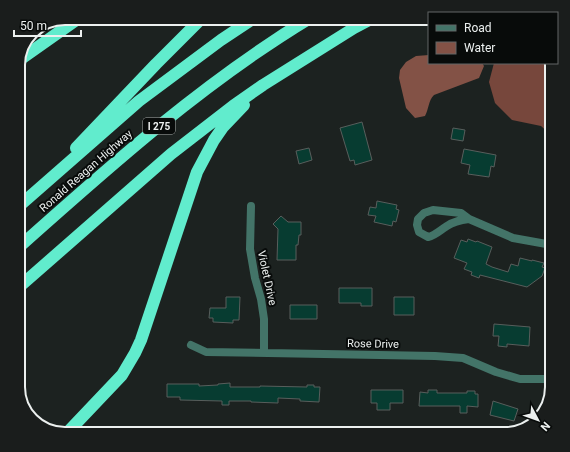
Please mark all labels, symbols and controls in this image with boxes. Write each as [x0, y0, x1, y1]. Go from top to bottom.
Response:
scale bar [14, 12, 81, 38]
legend [428, 12, 558, 64]
text: 50 m [20, 19, 47, 33]
text: Road [464, 21, 492, 35]
text: Water [464, 41, 495, 55]
road number: I 275 [143, 118, 175, 134]
street label: Ronald Reagan Highway [37, 127, 136, 215]
street label: Violet Drive [255, 250, 279, 307]
street label: Rose Drive [347, 337, 399, 351]
north arrow [518, 400, 558, 440]
text: N [538, 419, 553, 434]

